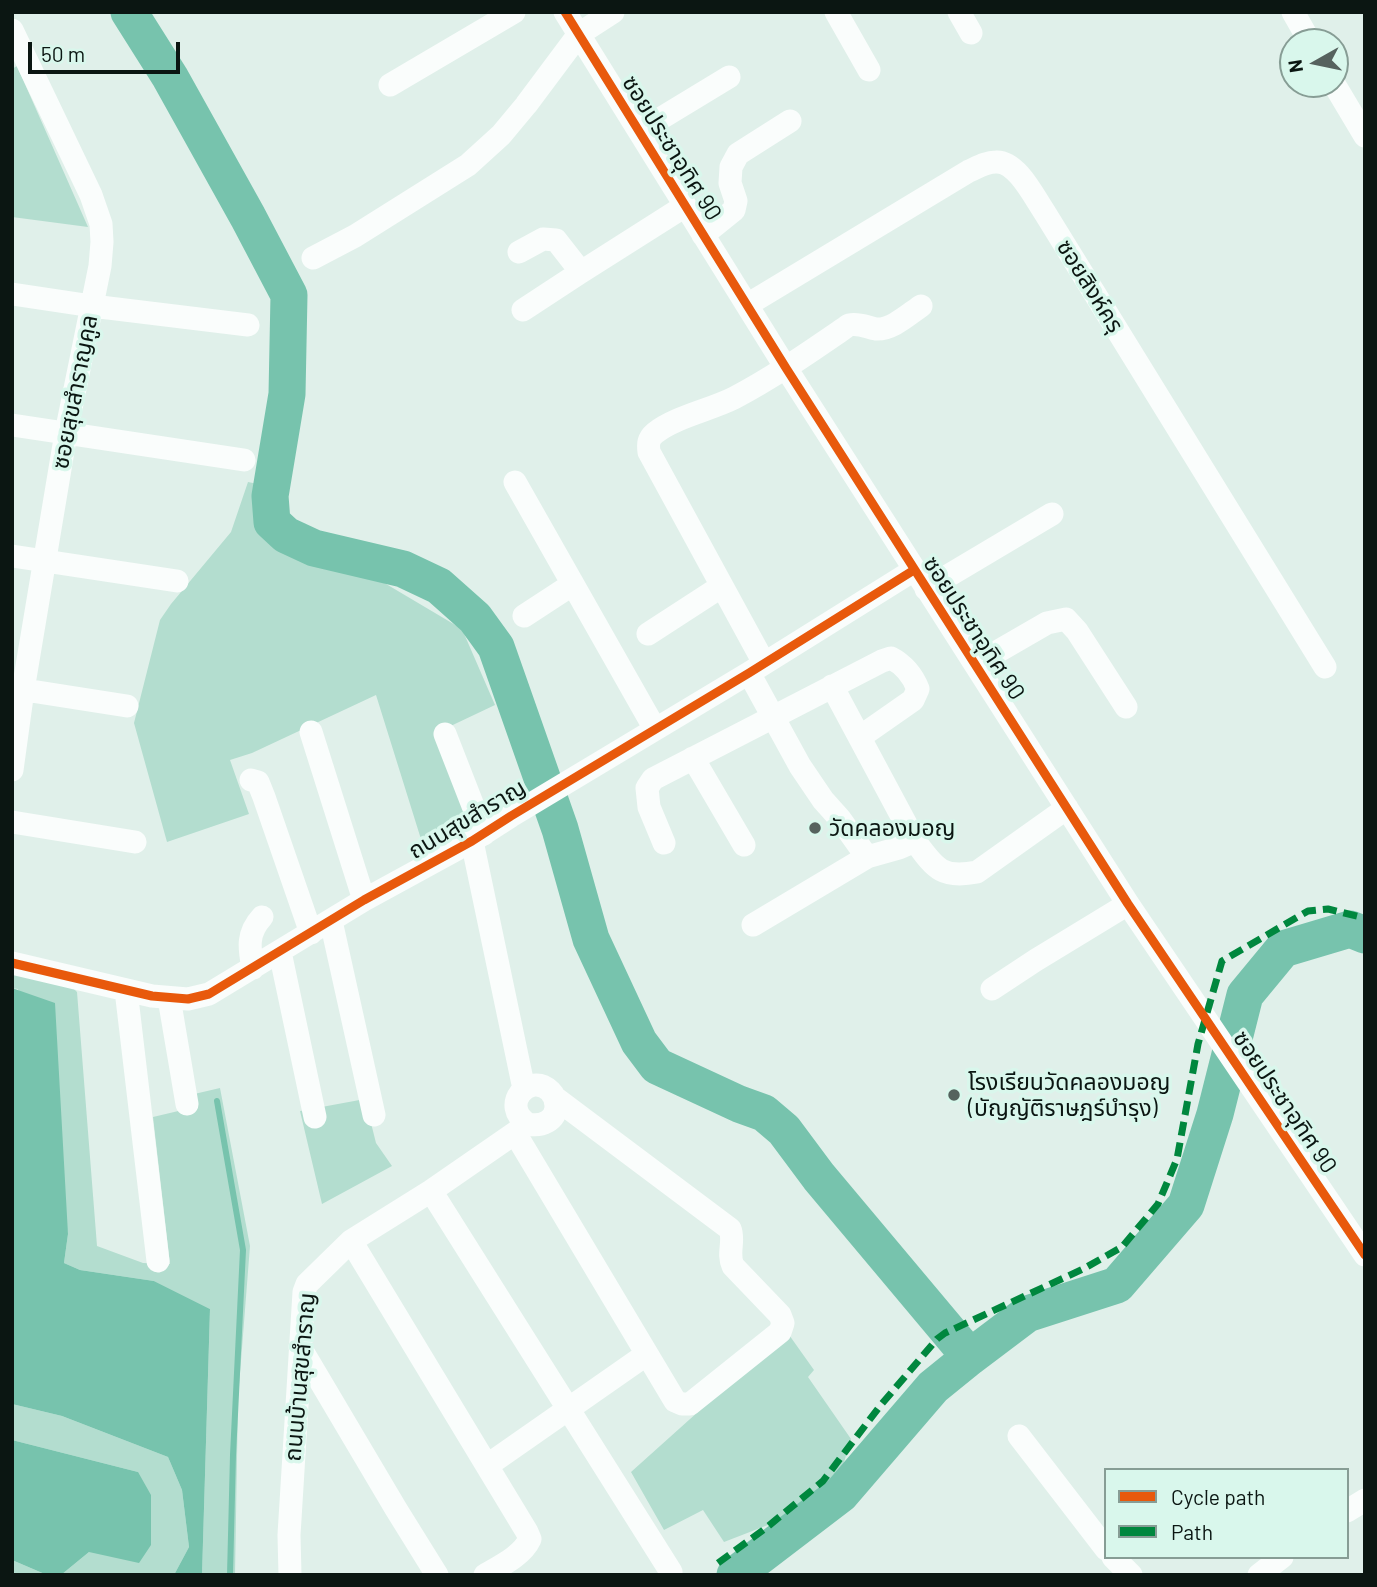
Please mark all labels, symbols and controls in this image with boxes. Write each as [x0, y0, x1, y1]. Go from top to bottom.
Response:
scale bar [32, 28, 184, 72]
north arrow [1279, 28, 1349, 98]
text: 50 m [41, 41, 85, 66]
text: N [1282, 58, 1307, 74]
street label: ซอยประชาอุทิศ 90 [616, 70, 728, 226]
street label: ซอยสิงห์ครุ [1051, 235, 1129, 337]
street label: ซอยสุขสำราญคูล [47, 313, 103, 471]
street label: ซอยประชาอุทิศ 90 [917, 551, 1031, 705]
street label: ถนนสุขสำราญ [403, 773, 531, 865]
place label: วัดคลองมอญ [829, 814, 956, 842]
marker: วัดคลองมอญ [807, 820, 823, 836]
street label: ซอยประชาอุทิศ 90 [1227, 1026, 1343, 1178]
place label: โรงเรียนวัดคลองมอญ (บัญญัติราษฎร์บำรุง) [968, 1068, 1170, 1122]
marker: โรงเรียนวัดคลองมอญ (บัญญัติราษฎร์บำรุง) [946, 1087, 962, 1103]
street label: ถนนบ้านสุขสำราญ [279, 1292, 321, 1462]
legend [1104, 1468, 1349, 1559]
text: Cycle path [1171, 1484, 1265, 1509]
text: Path [1171, 1519, 1213, 1544]

